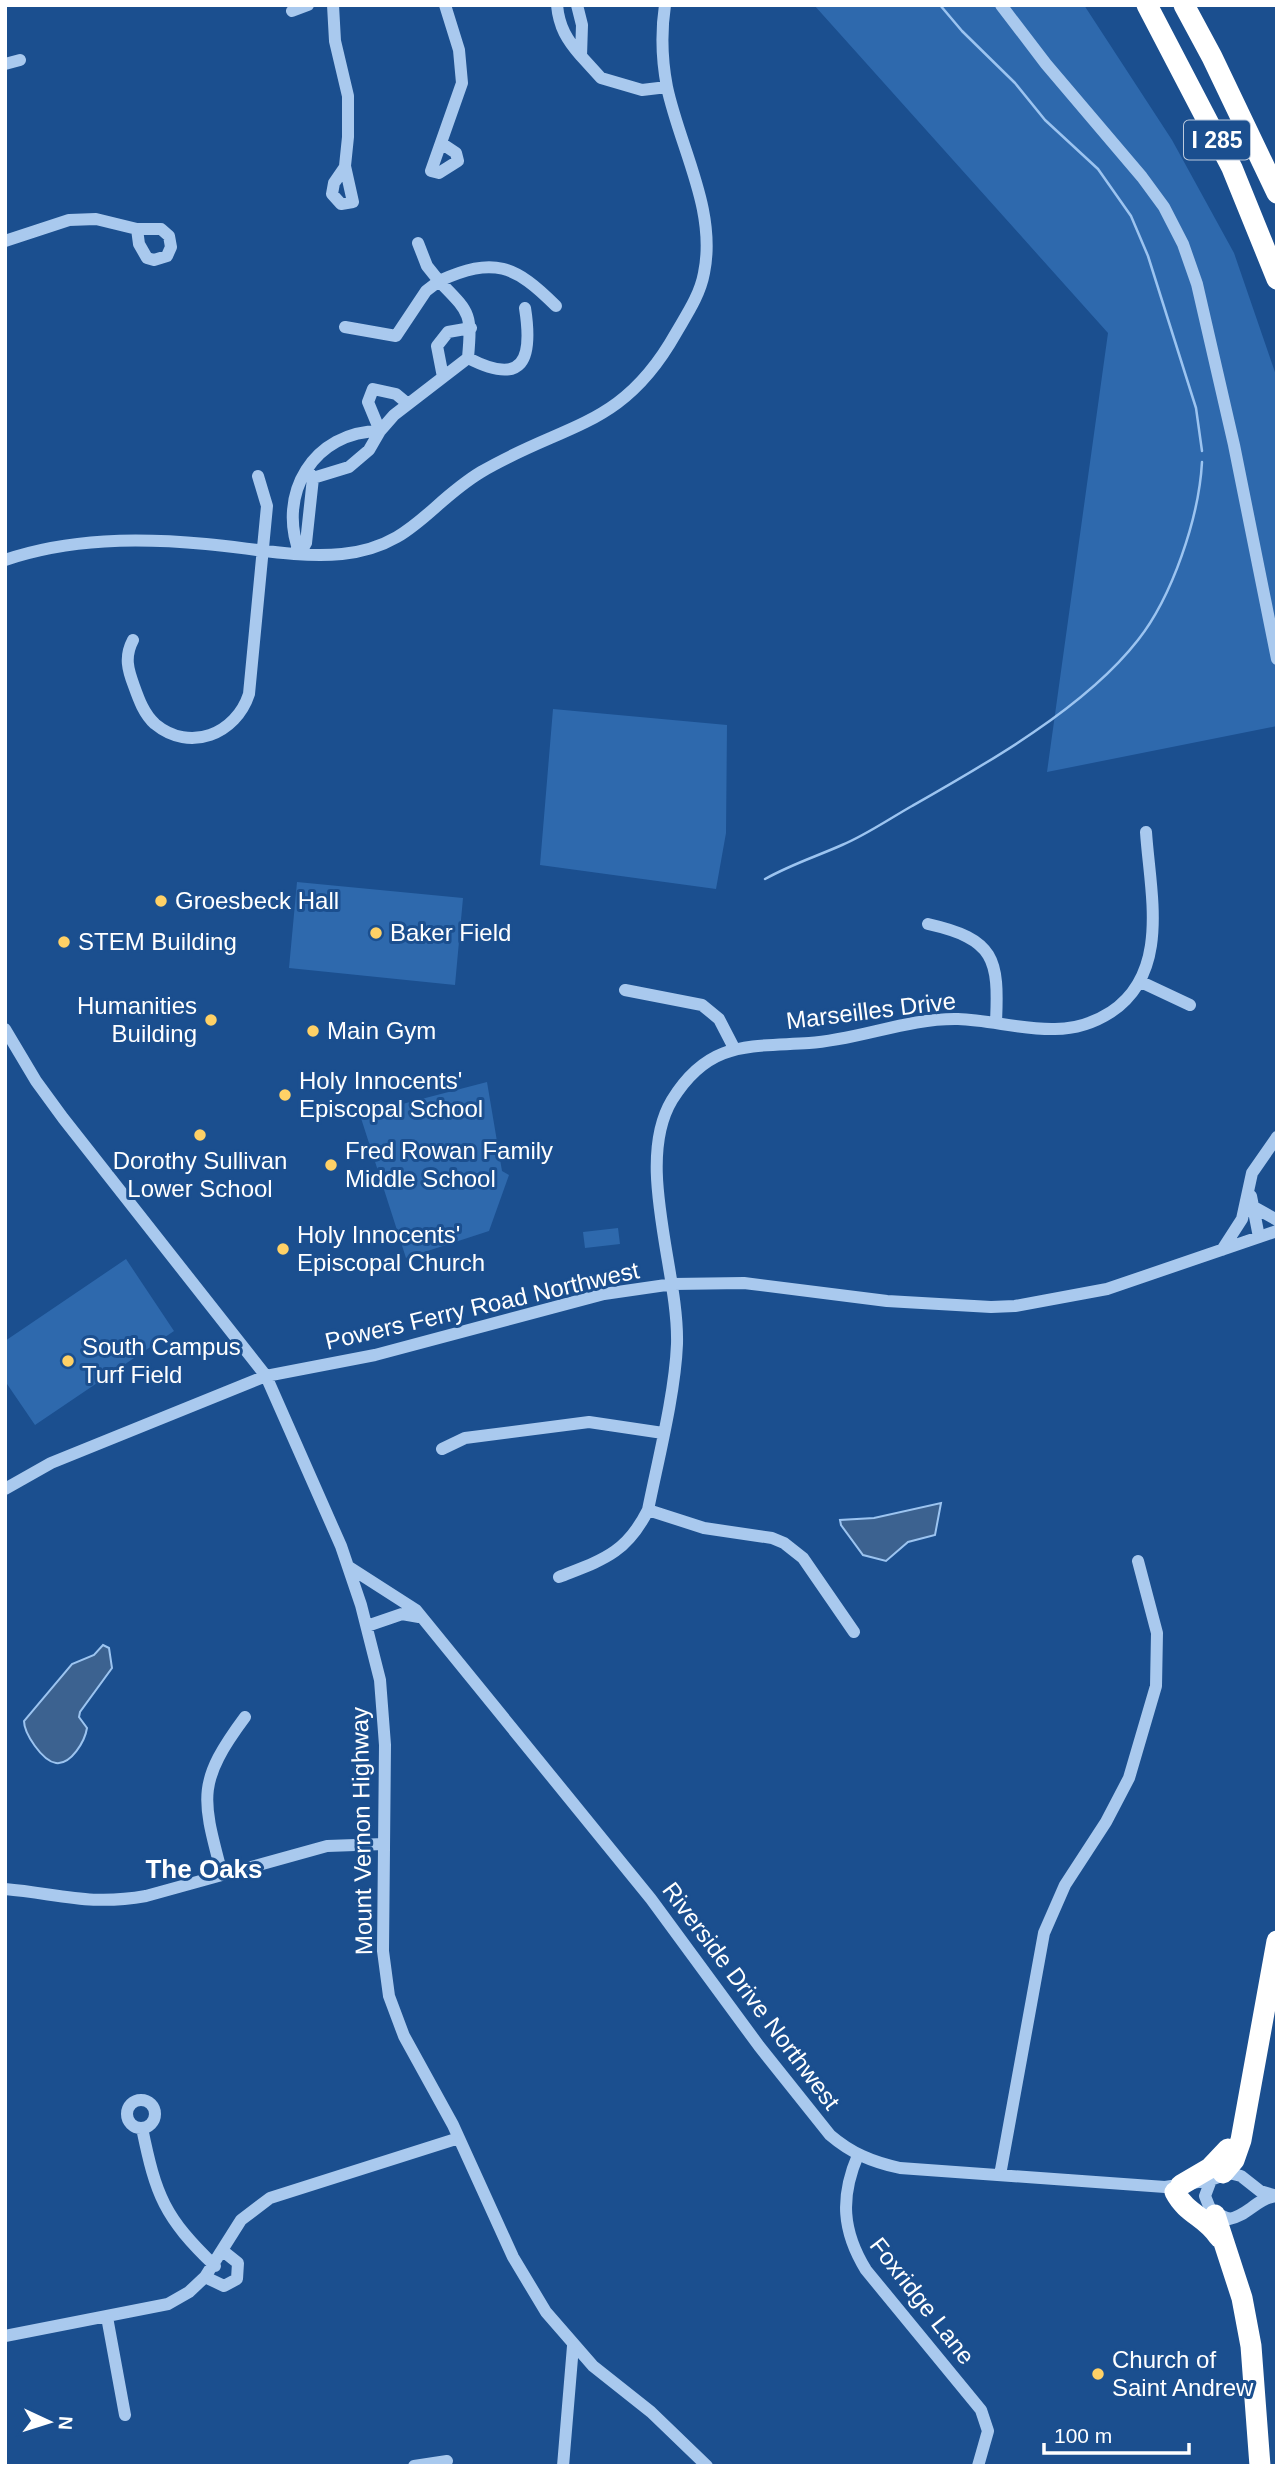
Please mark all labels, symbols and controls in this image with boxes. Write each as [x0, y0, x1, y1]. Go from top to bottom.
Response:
road number: I 285 [1184, 120, 1250, 160]
place label: Groesbeck Hall [175, 887, 339, 914]
marker: Groesbeck Hall [153, 893, 169, 909]
place label: Baker Field [390, 919, 511, 946]
marker: Baker Field [368, 925, 384, 941]
place label: STEM Building [78, 928, 237, 955]
marker: STEM Building [56, 934, 72, 950]
street label: Marseilles Drive [785, 987, 957, 1034]
place label: Humanities Building [77, 992, 197, 1047]
marker: Humanities Building [203, 1012, 219, 1028]
place label: Main Gym [327, 1017, 436, 1044]
marker: Main Gym [305, 1023, 321, 1039]
place label: Holy Innocents' Episcopal School [299, 1067, 483, 1122]
marker: Holy Innocents' Episcopal School [277, 1087, 293, 1103]
marker: Dorothy Sullivan Lower School [192, 1127, 208, 1143]
place label: Fred Rowan Family Middle School [345, 1137, 553, 1192]
place label: Dorothy Sullivan Lower School [113, 1147, 287, 1202]
marker: Fred Rowan Family Middle School [323, 1157, 339, 1173]
place label: Holy Innocents' Episcopal Church [297, 1221, 485, 1276]
marker: Holy Innocents' Episcopal Church [275, 1241, 291, 1257]
street label: Powers Ferry Road Northwest [322, 1256, 642, 1355]
place label: South Campus Turf Field [82, 1333, 241, 1388]
marker: South Campus Turf Field [60, 1353, 76, 1369]
street label: Mount Vernon Highway [346, 1707, 377, 1955]
district label: The Oaks [145, 1854, 263, 1884]
street label: Riverside Drive Northwest [657, 1877, 846, 2115]
street label: Foxridge Lane [865, 2232, 980, 2369]
place label: Church of Saint Andrew [1112, 2346, 1254, 2401]
marker: Church of Saint Andrew [1090, 2366, 1106, 2382]
north arrow [14, 2387, 84, 2457]
scale bar [1044, 2412, 1189, 2456]
text: N [55, 2416, 76, 2431]
text: 100 m [1054, 2424, 1112, 2447]

